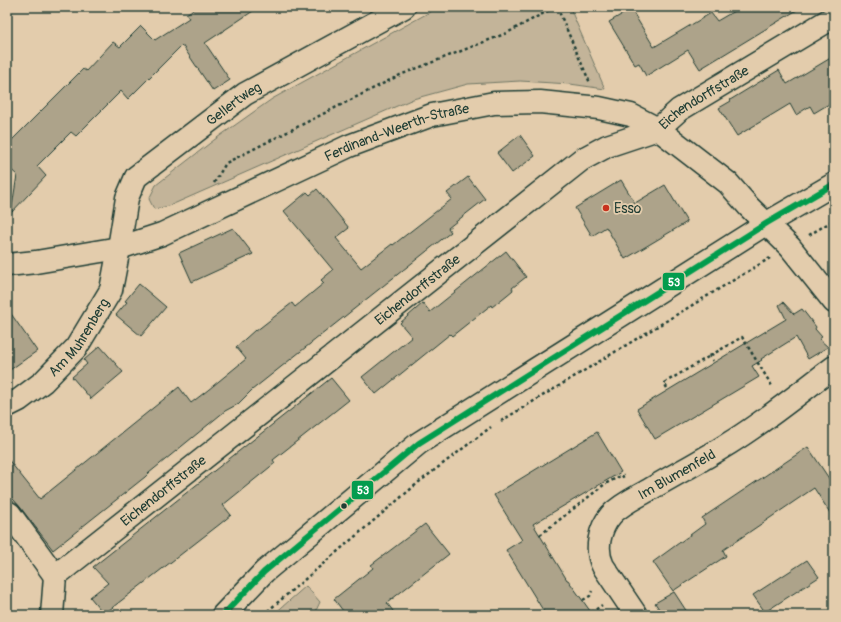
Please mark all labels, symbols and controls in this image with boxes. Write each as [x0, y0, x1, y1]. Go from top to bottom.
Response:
street label: Eichendorffstraße [655, 62, 752, 133]
street label: Gellertweg [203, 79, 264, 129]
street label: Ferdinand-Weerth-Straße [322, 100, 471, 165]
place label: Esso [614, 200, 642, 217]
marker: Esso [601, 203, 611, 213]
street label: Eichendorffstraße [371, 251, 464, 329]
line badge: 53 [662, 272, 685, 291]
text: 53 [668, 276, 680, 289]
street label: Am Muhrenberg [45, 295, 113, 380]
street label: Im Blumenfeld [635, 446, 719, 503]
street label: Eichendorffstraße [117, 452, 210, 530]
line badge: 53 [351, 480, 374, 500]
text: 53 [357, 484, 369, 497]
unlabelled marker [339, 501, 349, 511]

